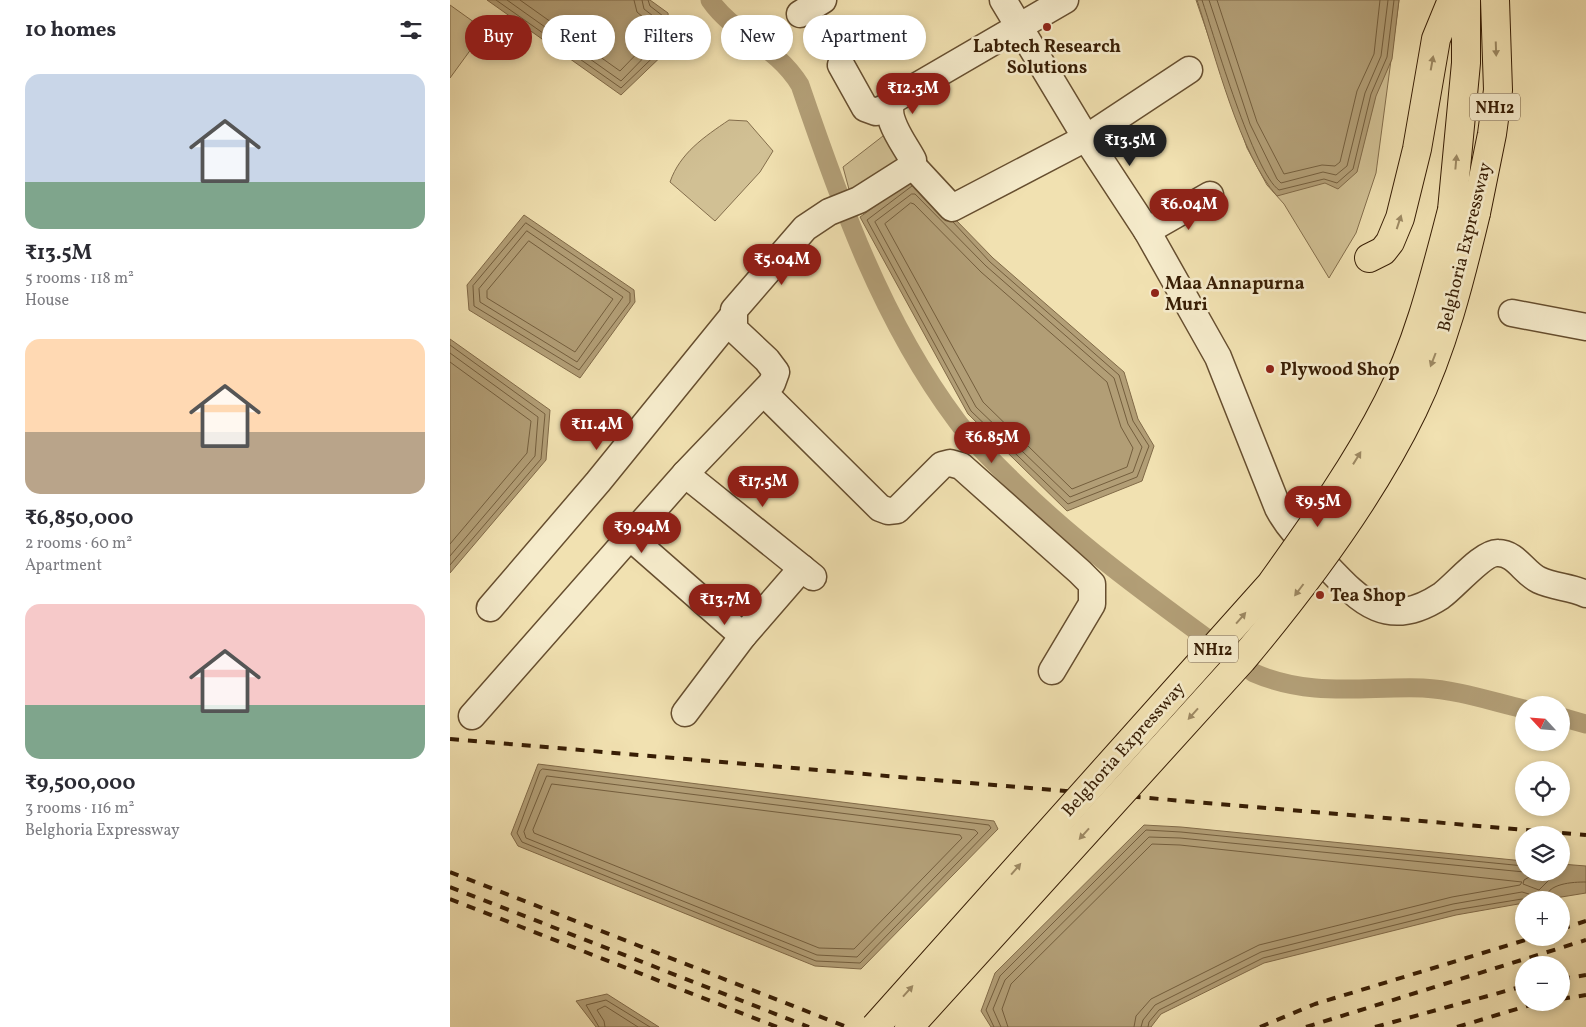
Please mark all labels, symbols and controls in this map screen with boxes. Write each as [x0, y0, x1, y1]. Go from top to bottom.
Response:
chip: Buy [465, 15, 532, 60]
chip: Rent [542, 15, 615, 60]
chip: Filters [625, 15, 711, 60]
chip: New [721, 15, 793, 60]
chip: Apartment [803, 15, 926, 60]
text: 10 homes [25, 16, 116, 45]
icon: filters [397, 16, 425, 44]
marker: Labtech Research Solutions [1041, 21, 1053, 33]
place label: Labtech Research Solutions [973, 35, 1121, 81]
one-way arrow [1493, 41, 1501, 57]
one-way arrow [1428, 54, 1436, 70]
pin: ₹12.3M [872, 72, 954, 115]
text: ₹12.3M [887, 78, 939, 100]
road number: NH12 [1470, 94, 1520, 120]
icon: home [180, 106, 270, 196]
pin: ₹13.5M [1089, 124, 1171, 167]
text: ₹13.5M [1104, 130, 1156, 152]
one-way arrow [1453, 153, 1461, 169]
street label: Belghoria Expressway [1432, 160, 1499, 335]
pin: ₹6.04M [1148, 188, 1230, 231]
text: ₹6.04M [1161, 194, 1217, 216]
one-way arrow [1395, 214, 1403, 229]
text: ₹13.5M [25, 239, 92, 268]
pin: ₹5.04M [741, 244, 823, 286]
text: ₹5.04M [754, 249, 810, 271]
text: 5 rooms · 118 m² [25, 268, 134, 290]
place label: Maa Annapurna Muri [1165, 272, 1305, 318]
marker: Maa Annapurna Muri [1149, 287, 1161, 299]
text: House [25, 290, 69, 312]
one-way arrow [1429, 353, 1437, 368]
place label: Plywood Shop [1280, 358, 1400, 383]
marker: Plywood Shop [1264, 363, 1276, 375]
icon: home [180, 371, 270, 461]
pin: ₹11.4M [556, 408, 638, 451]
text: ₹11.4M [571, 414, 623, 436]
pin: ₹6.85M [951, 422, 1033, 464]
text: ₹6.85M [965, 427, 1019, 449]
one-way arrow [1352, 452, 1361, 465]
pin: ₹17.5M [722, 466, 804, 508]
text: ₹17.5M [739, 471, 787, 493]
pin: ₹9.5M [1283, 486, 1353, 528]
text: ₹9.5M [1295, 491, 1341, 513]
text: ₹6,850,000 [25, 504, 133, 533]
pin: ₹9.94M [601, 512, 683, 554]
text: ₹9.94M [614, 517, 670, 539]
text: 2 rooms · 60 m² [25, 533, 132, 555]
text: Apartment [25, 555, 102, 577]
one-way arrow [1293, 583, 1304, 596]
pin: ₹13.7M [684, 584, 766, 626]
place label: Tea Shop [1330, 584, 1406, 609]
text: ₹13.7M [700, 589, 750, 611]
marker: Tea Shop [1314, 589, 1326, 601]
one-way arrow [1235, 612, 1247, 624]
icon: home [180, 636, 270, 726]
road number: NH12 [1188, 636, 1238, 662]
street label: Belghoria Expressway [1057, 677, 1192, 823]
north arrow [1515, 696, 1570, 751]
map controls [1515, 696, 1570, 1011]
one-way arrow [1187, 707, 1199, 719]
button: locate [1515, 761, 1570, 816]
text: ₹9,500,000 [25, 769, 135, 798]
text: 3 rooms · 116 m² [25, 798, 134, 820]
text: Belghoria Expressway [25, 820, 180, 842]
button: layers [1515, 826, 1570, 881]
one-way arrow [1078, 827, 1090, 839]
one-way arrow [1010, 864, 1022, 876]
button: + [1515, 891, 1570, 946]
button: − [1515, 956, 1570, 1011]
one-way arrow [902, 985, 914, 997]

